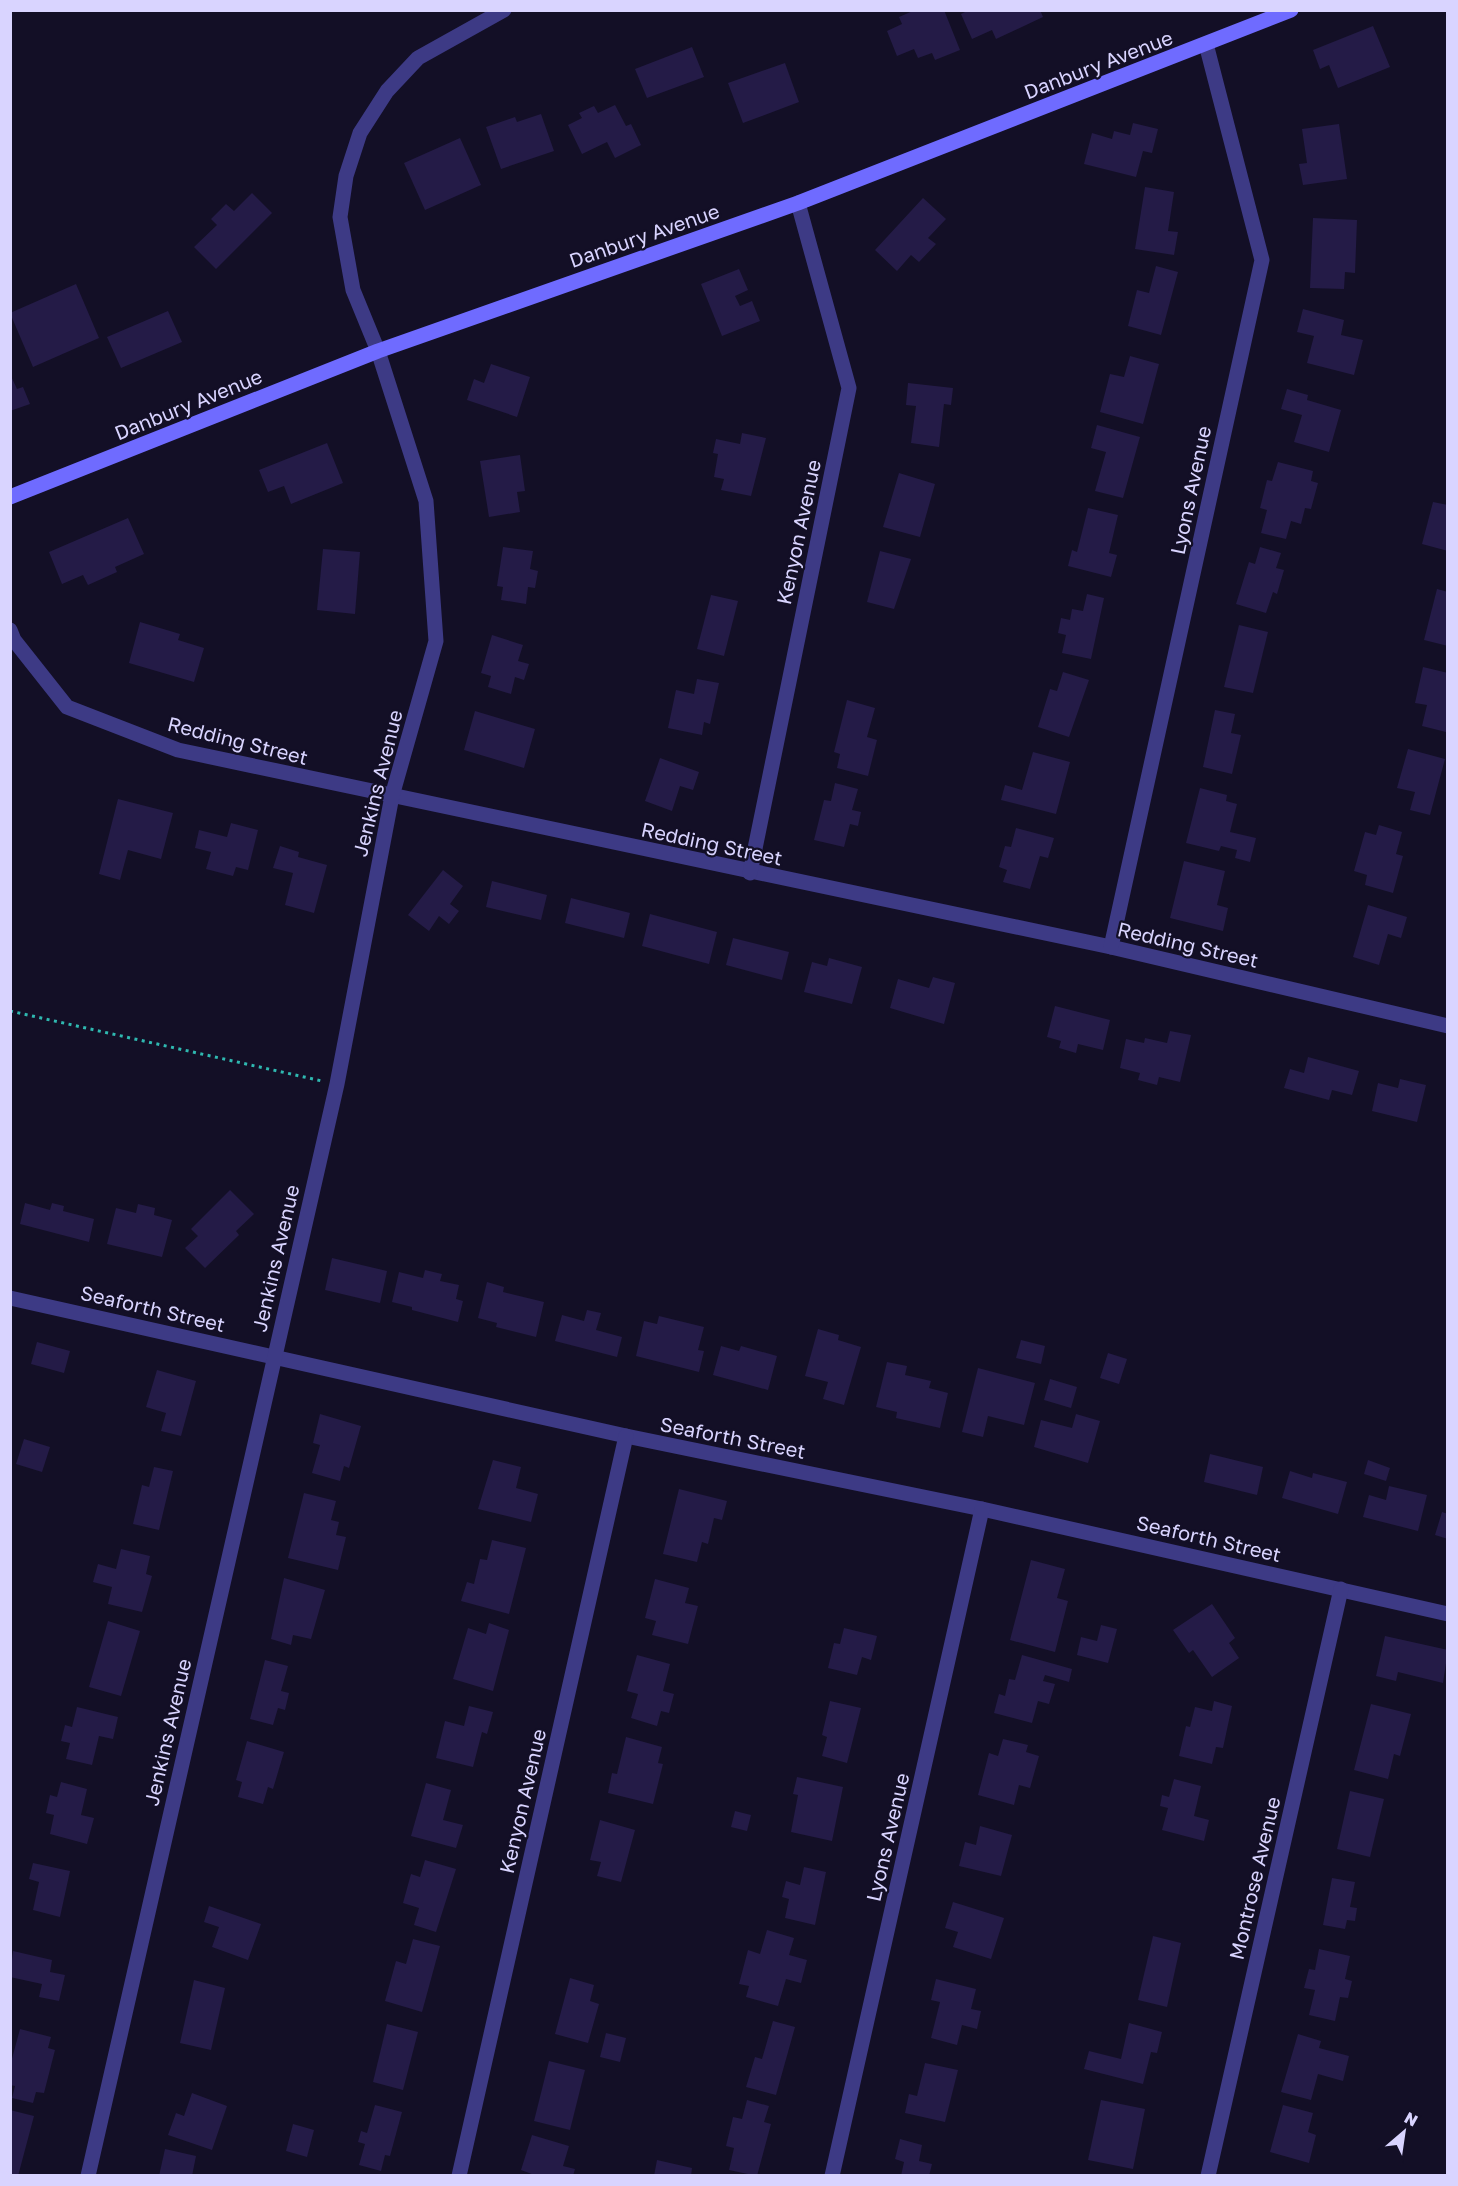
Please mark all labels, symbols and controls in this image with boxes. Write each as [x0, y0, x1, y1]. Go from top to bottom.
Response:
street label: Danbury Avenue [1020, 25, 1176, 103]
street label: Danbury Avenue [566, 198, 722, 272]
street label: Danbury Avenue [111, 363, 265, 445]
street label: Lyons Avenue [1165, 423, 1215, 557]
street label: Kenyon Avenue [771, 457, 825, 607]
street label: Jenkins Avenue [347, 707, 407, 859]
street label: Redding Street [165, 711, 311, 769]
street label: Redding Street [639, 816, 785, 870]
street label: Redding Street [1115, 916, 1261, 972]
street label: Jenkins Avenue [246, 1182, 304, 1334]
street label: Seaforth Street [78, 1280, 228, 1336]
street label: Seaforth Street [658, 1411, 808, 1463]
street label: Seaforth Street [1134, 1510, 1284, 1566]
street label: Jenkins Avenue [138, 1656, 196, 1808]
street label: Kenyon Avenue [494, 1726, 550, 1876]
street label: Lyons Avenue [861, 1770, 913, 1904]
street label: Montrose Avenue [1224, 1794, 1284, 1962]
north arrow [1374, 2102, 1434, 2162]
text: N [1401, 2107, 1421, 2131]

